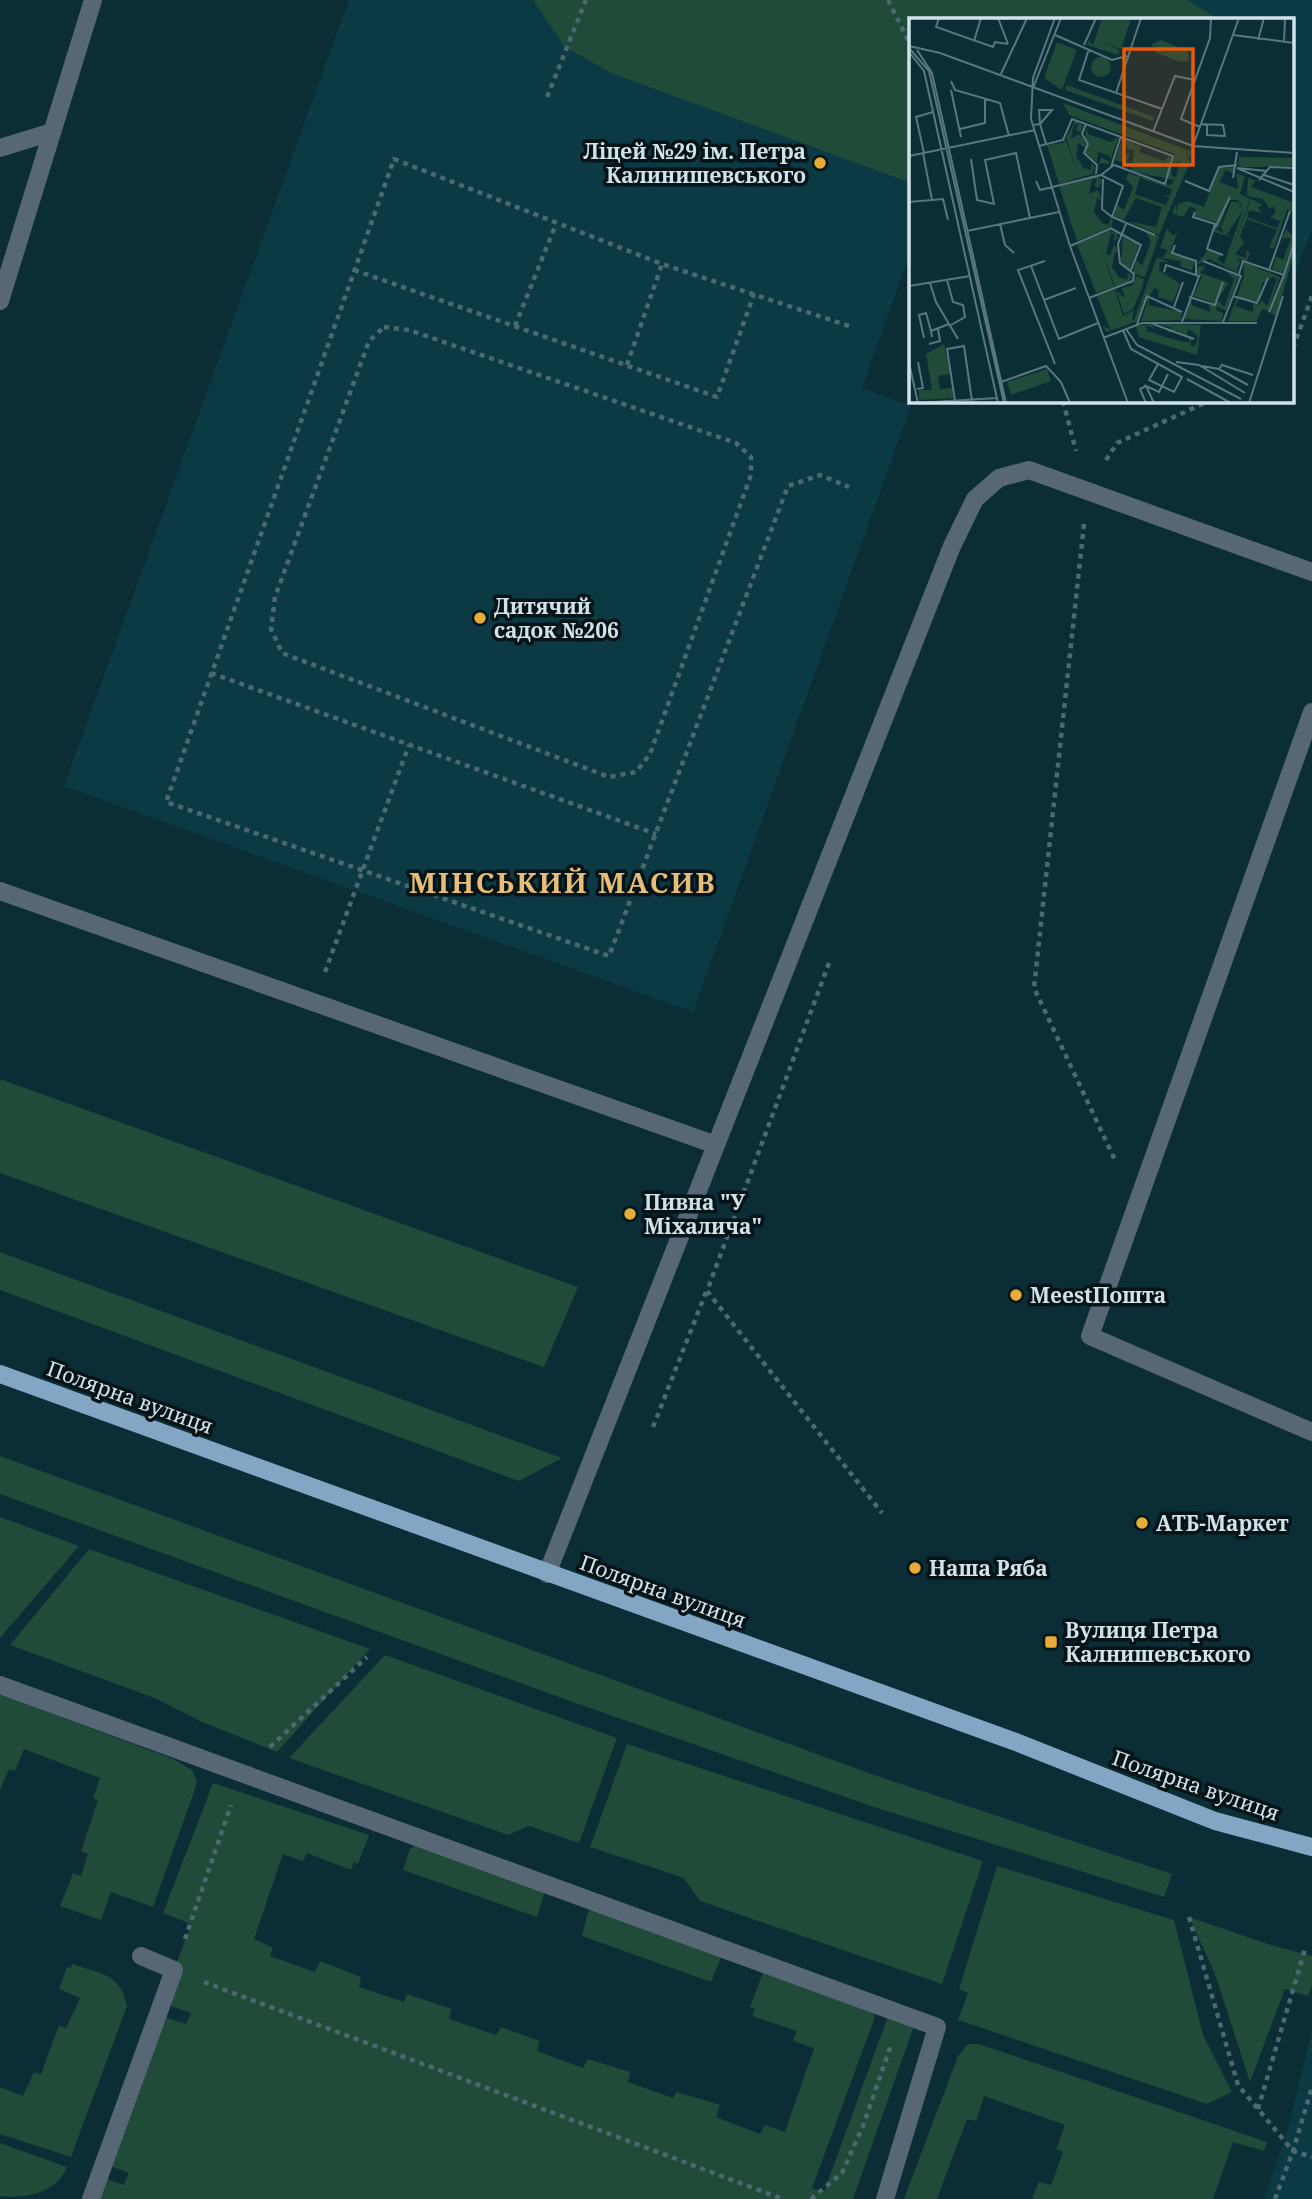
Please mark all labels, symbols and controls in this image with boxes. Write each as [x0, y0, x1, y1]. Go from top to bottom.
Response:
inset map [909, 18, 1294, 402]
place label: Ліцей №29 ім. Петра Калинишевського [583, 137, 806, 189]
marker: Ліцей №29 ім. Петра Калинишевського [812, 155, 828, 171]
place label: Дитячий садок №206 [494, 592, 619, 644]
marker: Дитячий садок №206 [472, 610, 488, 626]
district label: МІНСЬКИЙ МАСИВ [409, 863, 717, 901]
place label: Пивна "У Міхалича" [644, 1188, 762, 1240]
marker: Пивна "У Міхалича" [622, 1206, 638, 1222]
place label: MeestПошта [1030, 1281, 1166, 1309]
marker: MeestПошта [1008, 1287, 1024, 1303]
street label: Полярна вулиця [43, 1354, 217, 1440]
place label: АТБ-Маркет [1156, 1509, 1289, 1537]
marker: АТБ-Маркет [1134, 1515, 1150, 1531]
street label: Полярна вулиця [576, 1548, 750, 1634]
place label: Наша Ряба [929, 1554, 1048, 1582]
marker: Наша Ряба [907, 1560, 923, 1576]
place label: Вулиця Петра Калнишевського [1065, 1616, 1251, 1668]
marker: Вулиця Петра Калнишевського [1043, 1634, 1059, 1650]
street label: Полярна вулиця [1109, 1743, 1283, 1827]

